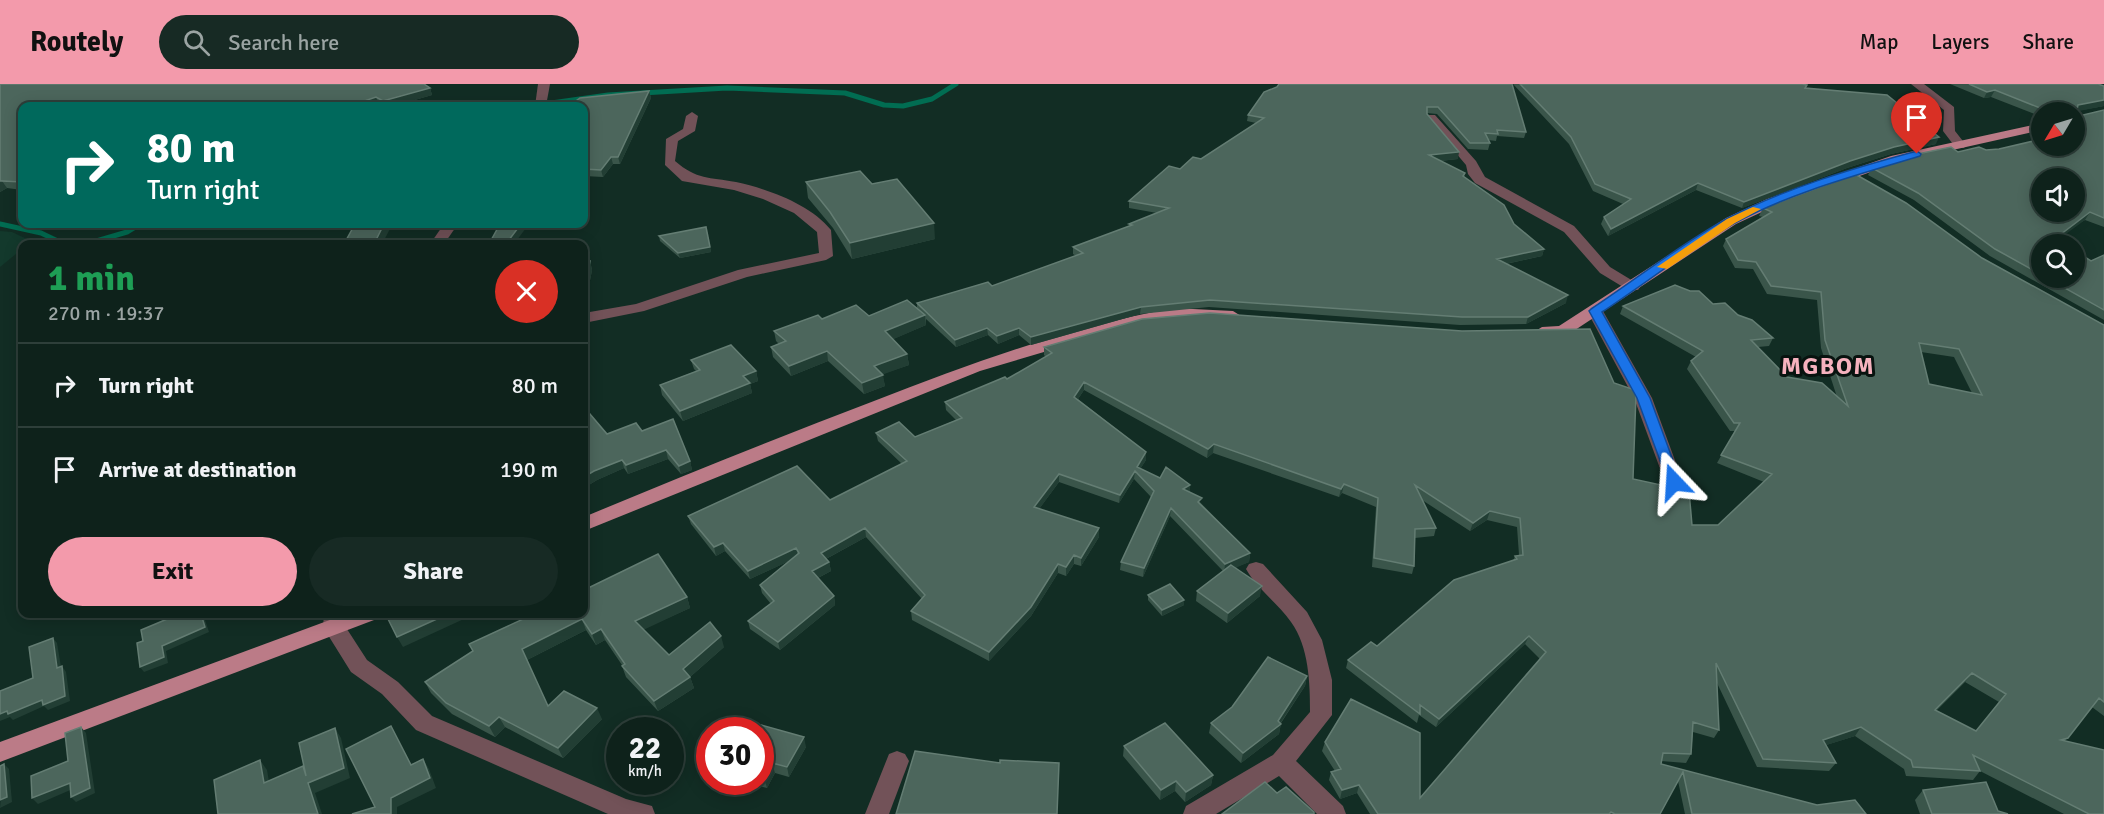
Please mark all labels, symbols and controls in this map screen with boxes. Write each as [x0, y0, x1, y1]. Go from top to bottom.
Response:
search box [159, 15, 579, 69]
text: Routely [30, 25, 123, 59]
icon: search [180, 26, 213, 59]
text: Search here [228, 29, 339, 56]
text: Map [1860, 29, 1898, 55]
text: Layers [1931, 29, 1989, 55]
text: Share [2022, 29, 2074, 55]
pin [1891, 92, 1942, 154]
icon: arrive [1900, 101, 1933, 134]
north arrow [2031, 102, 2085, 156]
map controls [2031, 102, 2085, 288]
text: 80 m [147, 123, 236, 174]
icon: right [48, 126, 126, 204]
button: sound [2031, 168, 2085, 222]
text: Turn right [147, 174, 260, 207]
button: search [2031, 234, 2085, 288]
text: 1 min [48, 256, 135, 301]
button: close [495, 260, 558, 323]
text: 270 m · 19:37 [48, 301, 164, 326]
district label: MGBOM [1781, 351, 1875, 381]
icon: right [48, 369, 81, 402]
text: Turn right [99, 372, 194, 399]
text: 80 m [512, 372, 558, 399]
position arrow [1642, 450, 1706, 514]
icon: arrive [48, 453, 81, 486]
text: Arrive at destination [99, 456, 296, 483]
text: 190 m [500, 456, 558, 483]
button: Exit [48, 537, 297, 606]
button: Share [309, 537, 558, 606]
speed limit sign: 30 [696, 717, 774, 795]
text: 22 [629, 730, 661, 767]
text: km/h [628, 762, 662, 780]

